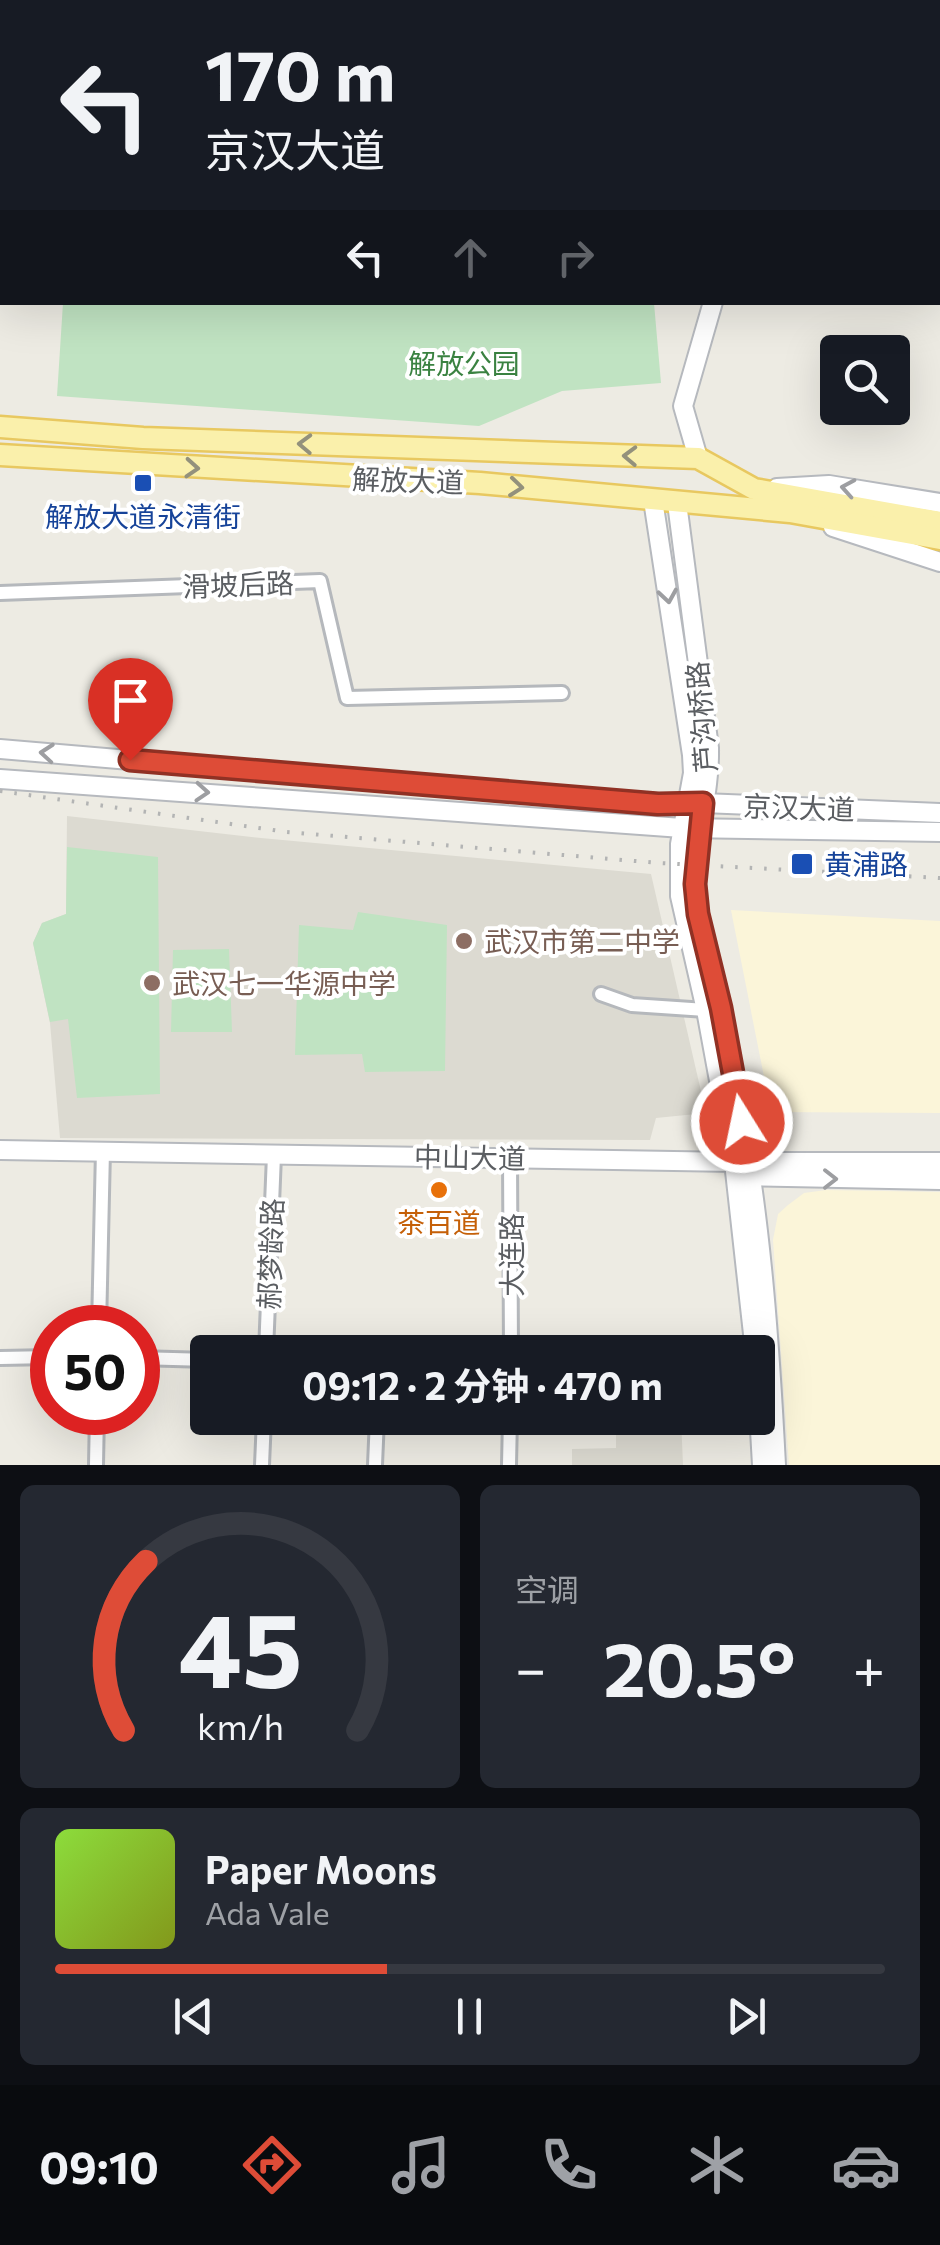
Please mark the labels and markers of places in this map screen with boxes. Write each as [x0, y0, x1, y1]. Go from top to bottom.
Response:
marker: 解放大道永清街 [132, 472, 154, 494]
place label: 解放大道永清街 [45, 499, 241, 533]
pin [88, 658, 173, 761]
place label: 黄浦路 [824, 847, 908, 881]
marker: 黄浦路 [789, 851, 815, 877]
place label: 武汉市第二中学 [484, 924, 680, 958]
marker: 武汉市第二中学 [453, 930, 475, 952]
place label: 武汉七一华源中学 [172, 966, 396, 1000]
marker: 武汉七一华源中学 [141, 972, 163, 994]
marker: 茶百道 [428, 1179, 450, 1201]
place label: 茶百道 [397, 1205, 481, 1239]

